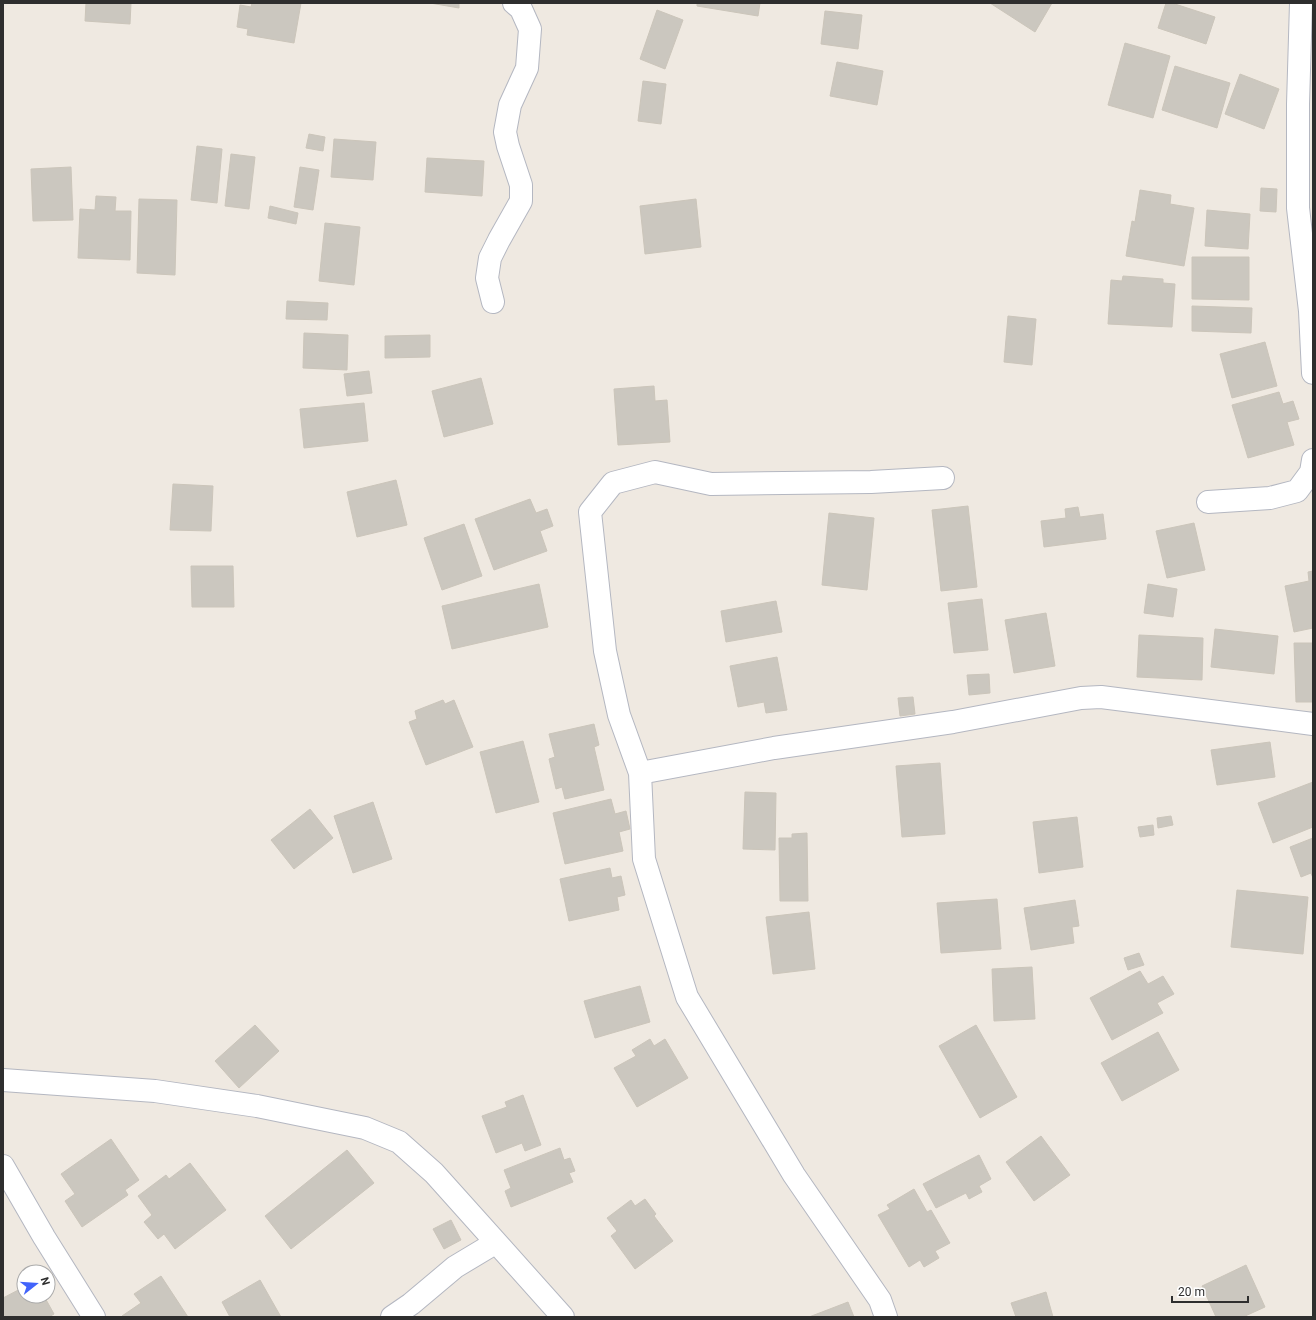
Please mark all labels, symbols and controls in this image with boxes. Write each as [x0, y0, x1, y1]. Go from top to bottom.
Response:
north arrow [16, 1264, 56, 1304]
text: N [38, 1276, 53, 1287]
scale bar [1172, 1278, 1248, 1304]
text: 20 m [1178, 1285, 1205, 1299]

